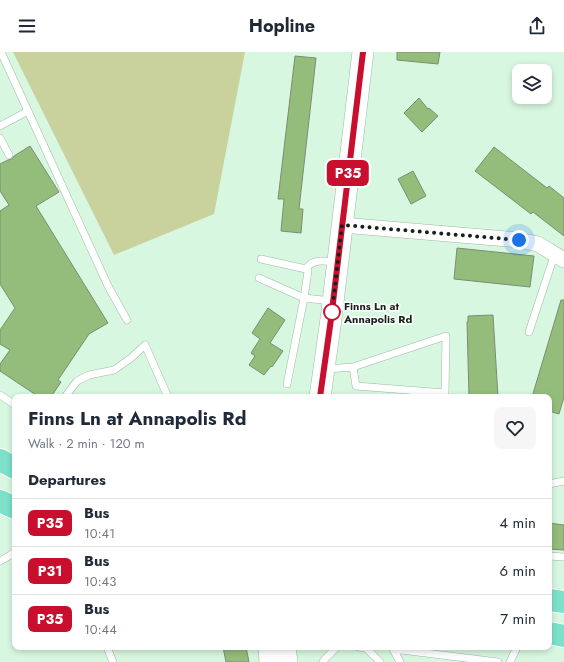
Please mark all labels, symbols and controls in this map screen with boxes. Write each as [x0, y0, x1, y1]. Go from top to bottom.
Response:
text: Hopline [249, 13, 315, 39]
icon: menu [16, 15, 38, 37]
icon: share [526, 15, 548, 37]
map controls [512, 64, 552, 104]
button: layers [512, 64, 552, 104]
line badge: P35 [325, 160, 371, 186]
text: P35 [335, 163, 361, 183]
your location [509, 230, 529, 250]
place label: Finns Ln at Annapolis Rd [343, 298, 412, 327]
marker: Finns Ln at Annapolis Rd [323, 303, 341, 321]
text: Finns Ln at Annapolis Rd [28, 405, 246, 432]
button: heart [494, 407, 536, 449]
text: Walk · 2 min · 120 m [28, 434, 145, 453]
text: Departures [28, 469, 106, 491]
text: Bus [84, 502, 109, 524]
text: 4 min [499, 512, 536, 534]
text: P35 [37, 513, 63, 533]
text: 10:41 [84, 524, 115, 543]
text: Bus [84, 550, 109, 572]
text: 6 min [499, 560, 536, 582]
text: P31 [38, 561, 62, 581]
text: 10:43 [84, 572, 116, 591]
text: Bus [84, 598, 109, 620]
text: 7 min [500, 608, 536, 630]
text: P35 [37, 609, 63, 629]
text: 10:44 [84, 620, 117, 639]

